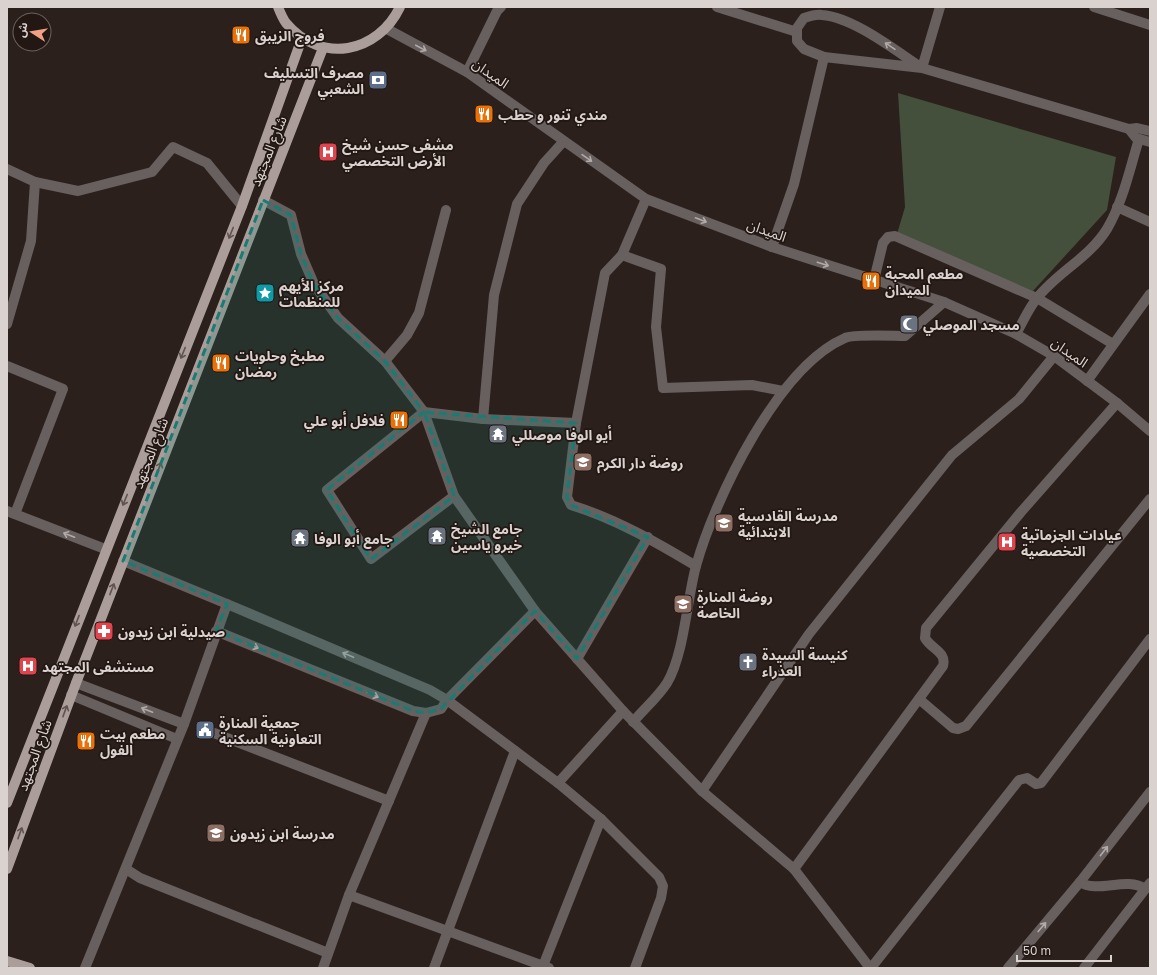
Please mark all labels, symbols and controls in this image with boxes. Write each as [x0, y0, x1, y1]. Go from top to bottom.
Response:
north arrow [12, 12, 52, 52]
text: ش [14, 21, 31, 39]
restaurant icon: فروج الزيبق [230, 24, 252, 46]
place label: فروج الزيبق [255, 27, 325, 47]
one-way arrow [884, 42, 895, 50]
one-way arrow [415, 44, 427, 52]
street label: الميدان [469, 54, 513, 92]
place label: مصرف التسليف الشعبي [264, 64, 364, 100]
bank icon: مصرف التسليف الشعبي [367, 69, 389, 91]
restaurant icon: مندي تنور و حطب [473, 103, 495, 125]
place label: مندي تنور و حطب [498, 106, 607, 126]
street label: شارع المجتهد [246, 113, 293, 190]
place label: مشفى حسن شيخ الأرض التخصصي [342, 136, 454, 172]
hospital icon: مشفى حسن شيخ الأرض التخصصي [317, 141, 339, 163]
one-way arrow [581, 154, 592, 162]
street label: الميدان [745, 215, 789, 246]
one-way arrow [694, 216, 706, 224]
one-way arrow [226, 226, 234, 238]
one-way arrow [816, 261, 829, 268]
place label: مطعم المحبة الميدان [885, 265, 963, 298]
restaurant icon: مطعم المحبة الميدان [860, 270, 882, 292]
place label: مركز الأيهم للمنظمات [279, 277, 344, 310]
place icon: مركز الأيهم للمنظمات [254, 282, 276, 304]
mosque icon: مسجد الموصلي [898, 313, 920, 335]
place label: مسجد الموصلي [923, 316, 1020, 336]
street label: الميدان [1048, 333, 1092, 371]
one-way arrow [179, 347, 187, 359]
place label: مطبخ وحلويات رمضان [235, 347, 325, 381]
restaurant icon: مطبخ وحلويات رمضان [210, 352, 232, 374]
restaurant icon: فلافل أبو علي [388, 409, 410, 431]
place label: فلافل أبو علي [304, 411, 385, 432]
street label: شارع المجتهد [129, 415, 174, 492]
temple icon: أيو الوفا موصللي [487, 423, 509, 445]
place label: أيو الوفا موصللي [512, 425, 612, 446]
school or university icon: روضة دار الكرم [572, 451, 594, 473]
place label: روضة دار الكرم [597, 454, 683, 474]
one-way arrow [156, 463, 164, 475]
one-way arrow [121, 494, 128, 506]
place label: مدرسة القادسية الابتدائية [738, 507, 838, 540]
school or university icon: مدرسة القادسية الابتدائية [713, 512, 735, 534]
place label: جامع الشيخ خيرو ياسين [451, 520, 522, 554]
temple icon: جامع الشيخ خيرو ياسين [426, 525, 448, 547]
place label: عيادات الجزماتية التخصصية [1021, 526, 1122, 559]
temple icon: جامع أبو الوفا [289, 527, 311, 549]
place label: جامع أبو الوفا [314, 529, 393, 549]
one-way arrow [64, 531, 76, 538]
hospital icon: عيادات الجزماتية التخصصية [996, 531, 1018, 553]
one-way arrow [109, 584, 117, 596]
place label: روضة المنارة الخاصة [697, 588, 773, 621]
school or university icon: روضة المنارة الخاصة [672, 593, 694, 615]
one-way arrow [73, 615, 81, 627]
pharmacy icon: صيدلية ابن زيدون [93, 620, 115, 642]
place label: صيدلية ابن زيدون [118, 623, 226, 641]
one-way arrow [246, 642, 258, 650]
place label: كنيسة السيدة العذراء [762, 646, 848, 680]
one-way arrow [343, 651, 355, 658]
church icon: كنيسة السيدة العذراء [737, 651, 759, 673]
hospital icon: مستشفى المجتهد [17, 655, 39, 677]
place label: مستشفى المجتهد [42, 658, 154, 675]
one-way arrow [367, 691, 379, 699]
one-way arrow [62, 705, 70, 717]
one-way arrow [142, 705, 154, 713]
place label: جمعية المنارة التعاونية السكنية [219, 714, 322, 747]
street label: شارع المجتهد [13, 717, 58, 794]
public building icon: جمعية المنارة التعاونية السكنية [194, 719, 216, 741]
place label: مطعم بيت الفول [100, 725, 165, 759]
restaurant icon: مطعم بيت الفول [75, 730, 97, 752]
school or university icon: مدرسة ابن زيدون [205, 822, 227, 844]
place label: مدرسة ابن زيدون [230, 825, 335, 843]
one-way arrow [17, 827, 25, 839]
one-way arrow [1100, 846, 1109, 857]
one-way arrow [1038, 922, 1047, 933]
scale bar [1017, 937, 1111, 963]
text: 50 m [1023, 943, 1051, 958]

